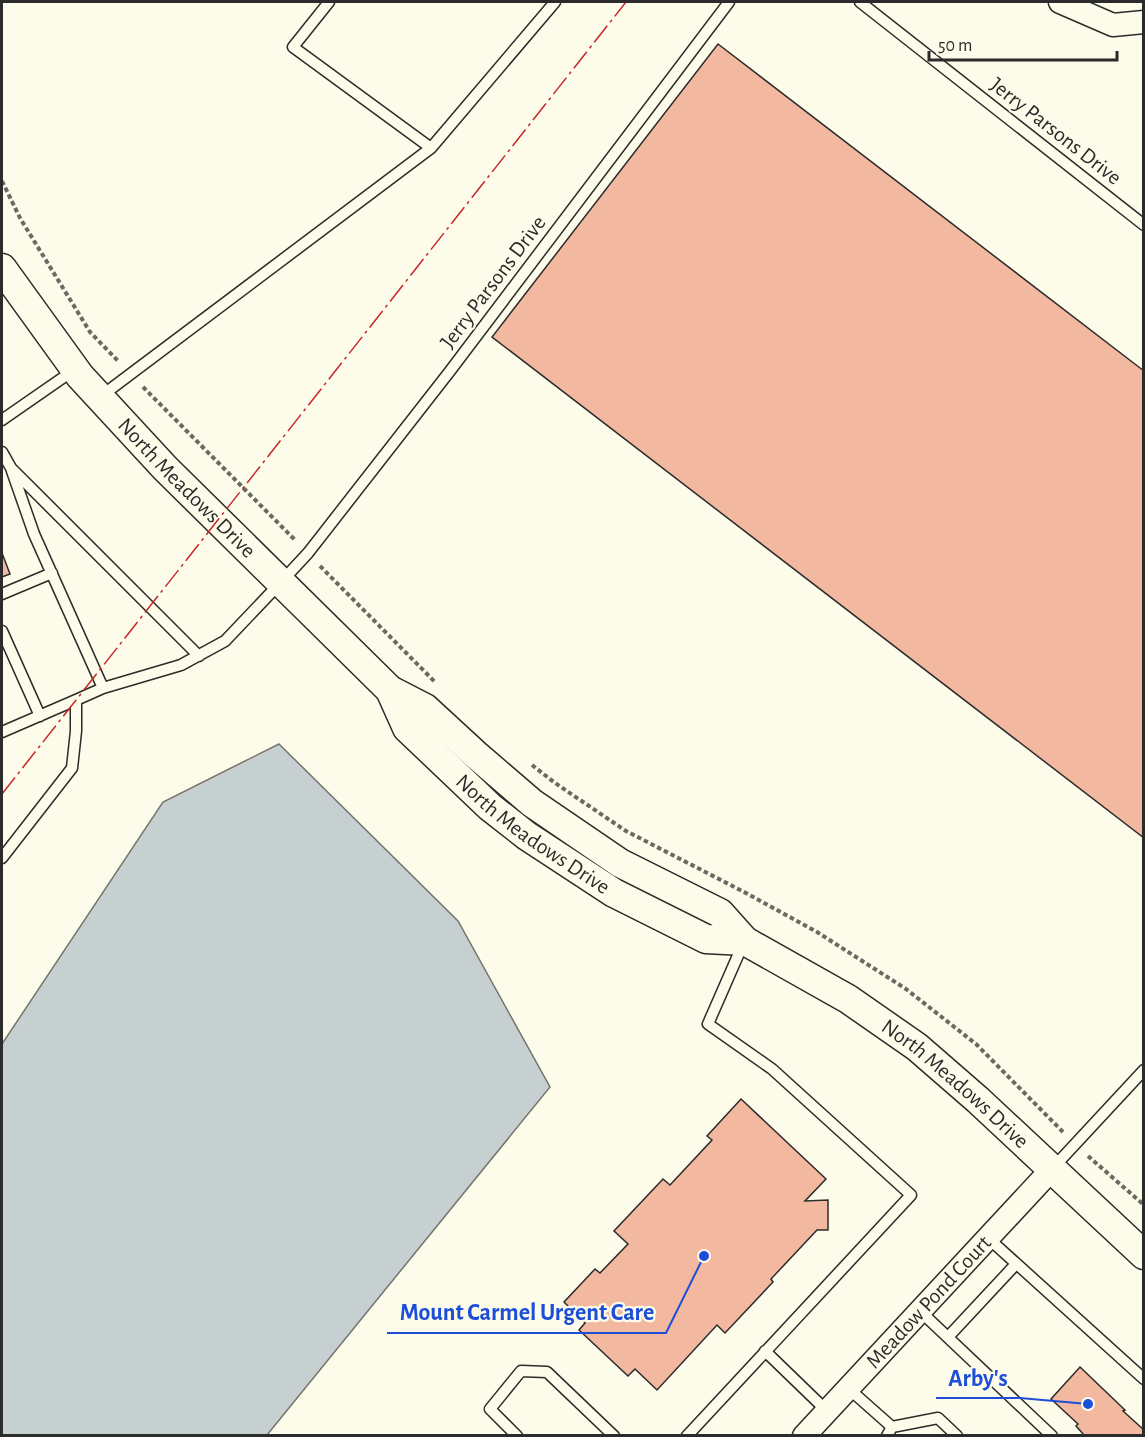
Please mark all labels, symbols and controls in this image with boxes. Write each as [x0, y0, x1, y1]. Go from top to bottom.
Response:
scale bar [929, 24, 1116, 62]
text: 50 m [938, 37, 972, 55]
street label: Jerry Parsons Drive [986, 73, 1126, 189]
street label: Jerry Parsons Drive [436, 212, 550, 352]
street label: North Meadows Drive [114, 414, 260, 562]
street label: North Meadows Drive [452, 770, 614, 898]
street label: North Meadows Drive [878, 1015, 1033, 1152]
street label: Meadow Pond Court [862, 1231, 995, 1372]
callout: Mount Carmel Urgent Care [387, 1291, 666, 1333]
text: Mount Carmel Urgent Care [400, 1301, 654, 1325]
callout: Arby's [936, 1356, 1020, 1398]
text: Arby's [948, 1367, 1008, 1391]

